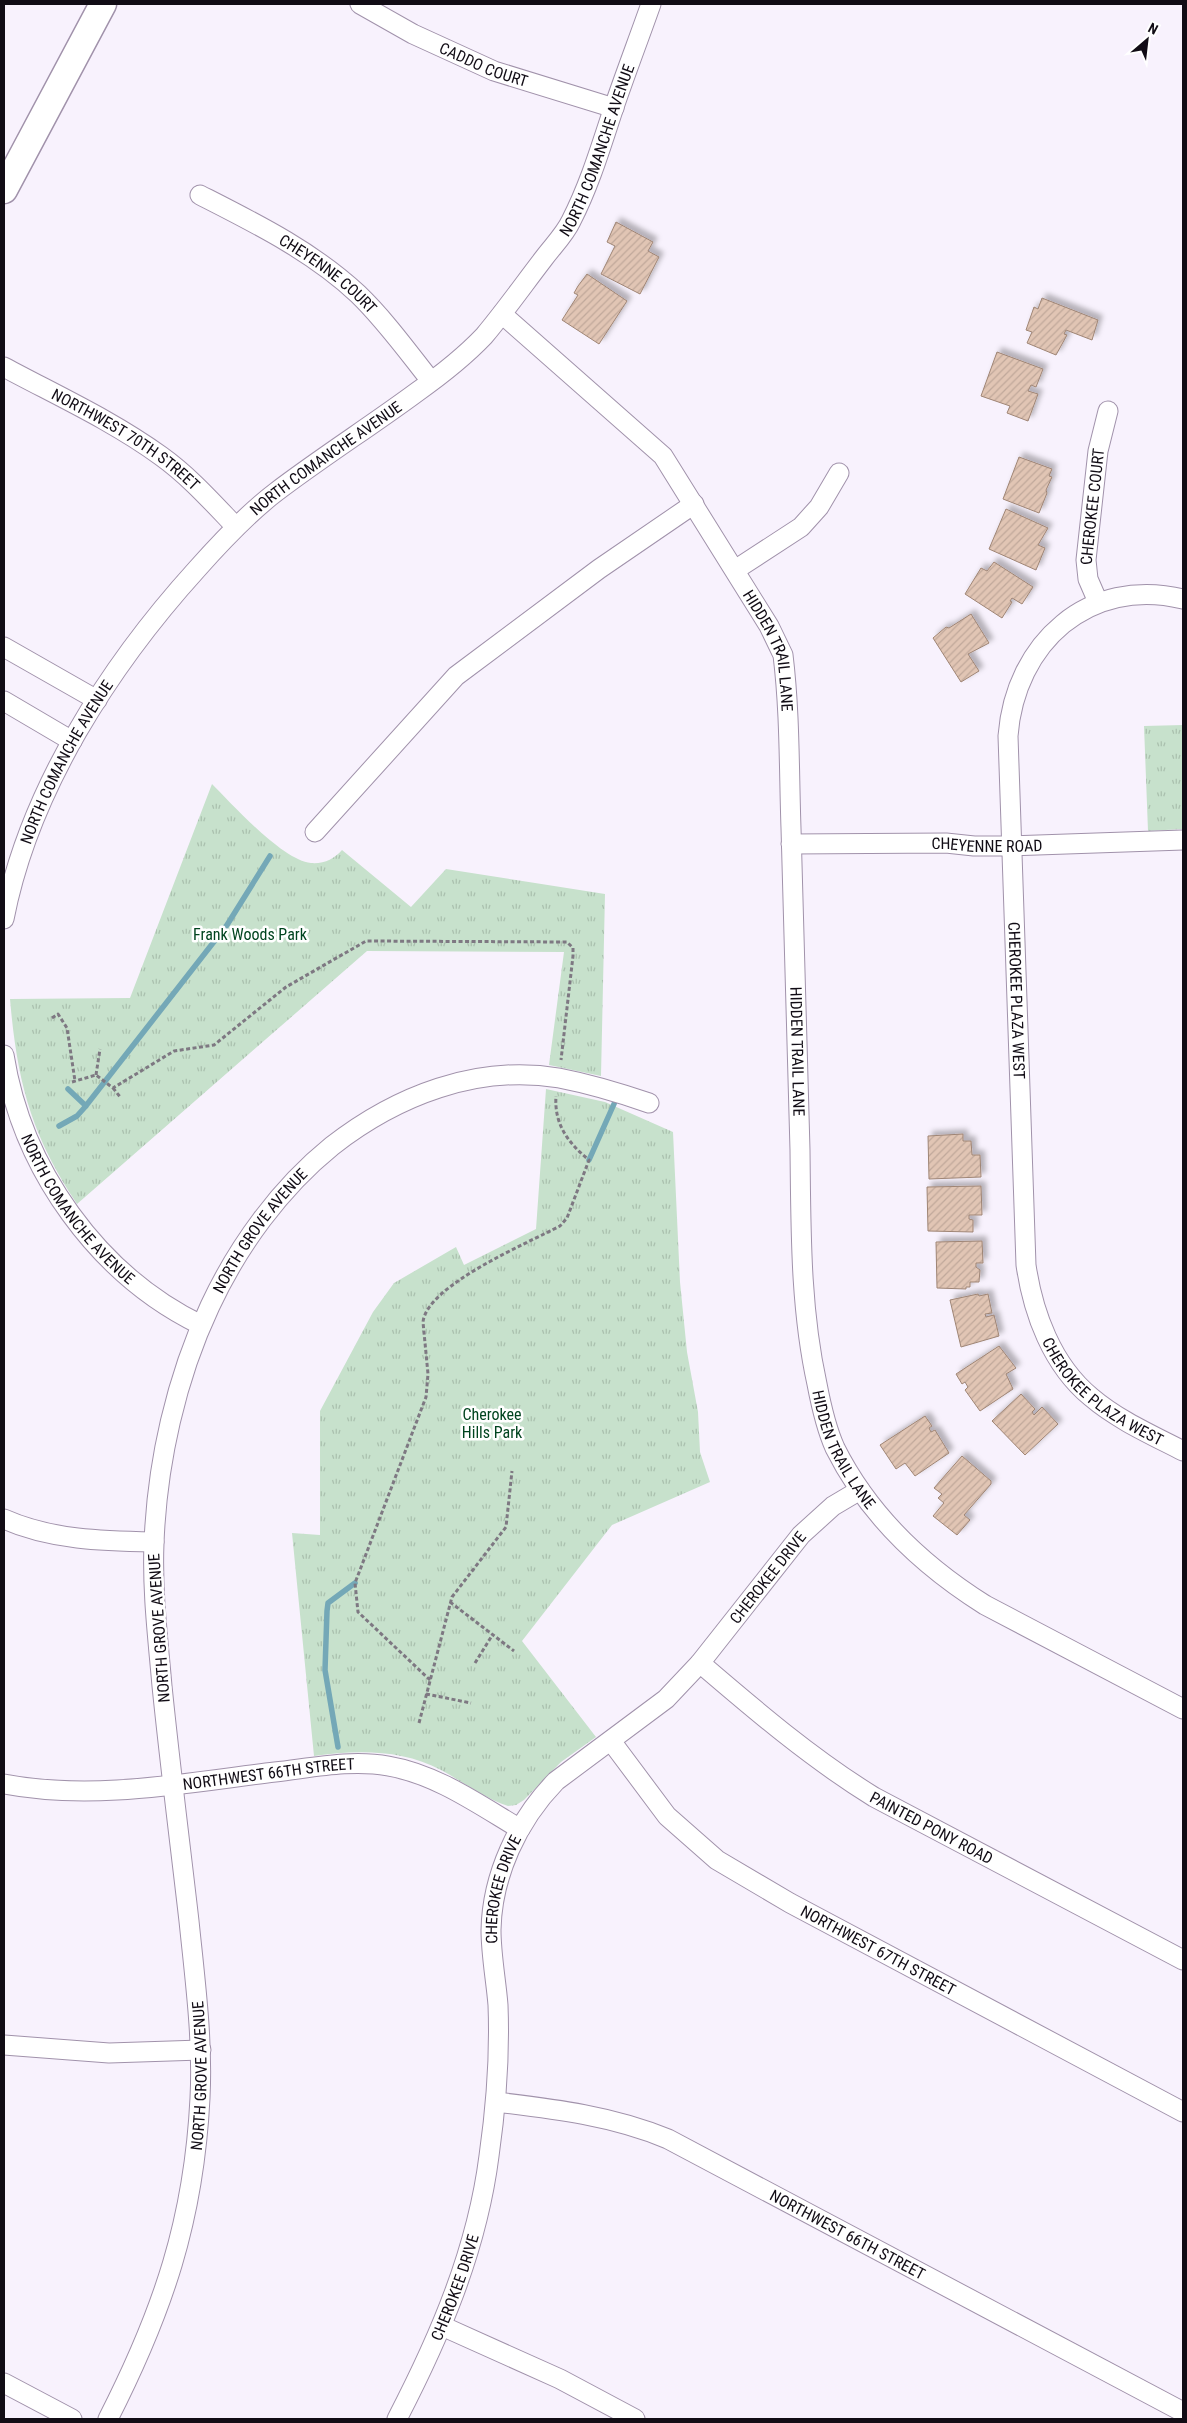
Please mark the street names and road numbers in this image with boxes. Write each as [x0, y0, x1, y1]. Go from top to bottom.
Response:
street label: CADDO COURT [437, 38, 530, 90]
street label: NORTH COMANCHE AVENUE [555, 61, 638, 240]
street label: CHEYENNE COURT [276, 230, 381, 317]
street label: NORTHWEST 70TH STREET [49, 384, 204, 494]
street label: NORTH COMANCHE AVENUE [246, 397, 405, 519]
street label: CHEROKEE COURT [1076, 447, 1108, 566]
street label: HIDDEN TRAIL LANE [739, 586, 797, 712]
street label: NORTH COMANCHE AVENUE [16, 676, 117, 846]
street label: CHEYENNE ROAD [931, 833, 1043, 856]
street label: CHEROKEE PLAZA WEST [1005, 921, 1029, 1079]
street label: HIDDEN TRAIL LANE [787, 986, 809, 1117]
street label: NORTH COMANCHE AVENUE [18, 1131, 139, 1288]
street label: NORTH GROVE AVENUE [209, 1164, 311, 1296]
street label: CHEROKEE PLAZA WEST [1039, 1334, 1167, 1449]
street label: HIDDEN TRAIL LANE [809, 1388, 880, 1512]
street label: CHEROKEE DRIVE [725, 1527, 810, 1627]
street label: NORTH GROVE AVENUE [144, 1553, 174, 1703]
street label: NORTHWEST 66TH STREET [182, 1754, 355, 1793]
street label: PAINTED PONY ROAD [867, 1787, 996, 1868]
street label: CHEROKEE DRIVE [481, 1832, 525, 1944]
street label: NORTHWEST 67TH STREET [798, 1901, 959, 1999]
street label: NORTH GROVE AVENUE [186, 2000, 210, 2151]
street label: NORTHWEST 66TH STREET [767, 2185, 929, 2283]
street label: CHEROKEE DRIVE [426, 2232, 482, 2343]

